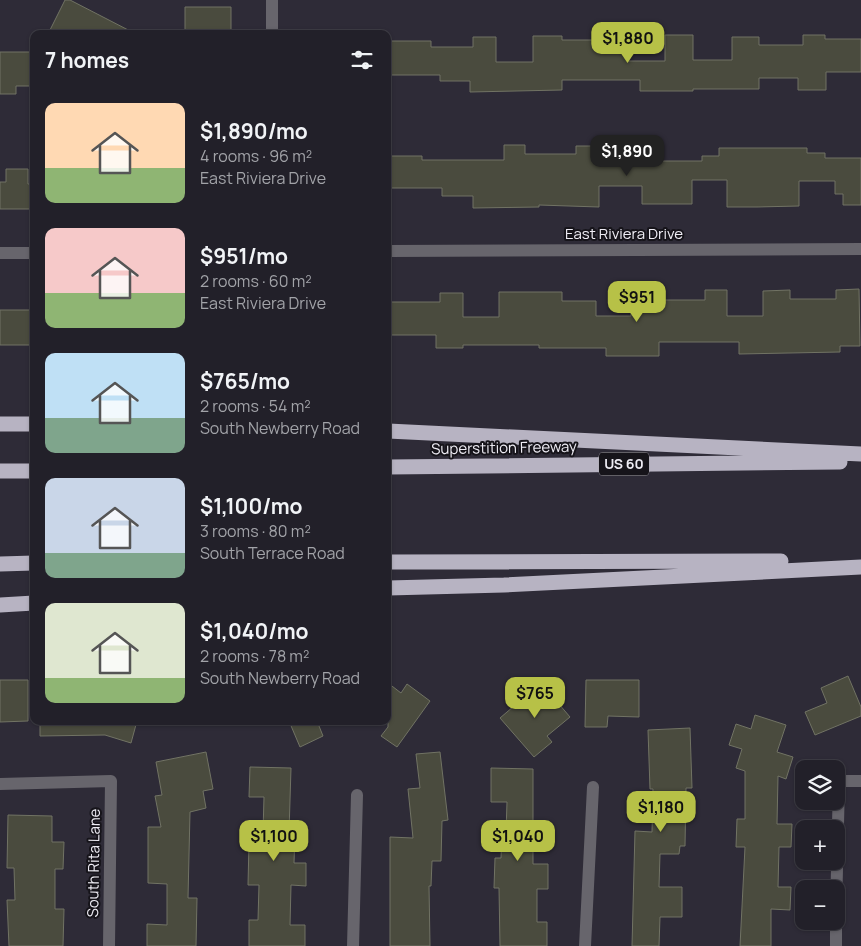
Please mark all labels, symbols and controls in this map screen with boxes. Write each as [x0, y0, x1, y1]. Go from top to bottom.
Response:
pin: $1,880 [587, 22, 669, 64]
text: $1,880 [602, 27, 654, 49]
text: 7 homes [45, 46, 129, 74]
icon: filters [348, 46, 376, 74]
text: $1,890/mo [200, 117, 308, 145]
icon: home [85, 123, 145, 183]
pin: $1,890 [586, 134, 668, 177]
text: $1,890 [601, 140, 653, 162]
text: 4 rooms · 96 m² [200, 145, 312, 167]
text: East Riviera Drive [200, 167, 326, 189]
street label: East Riviera Drive [565, 223, 683, 244]
text: $951/mo [200, 242, 288, 270]
icon: home [85, 248, 145, 308]
text: 2 rooms · 60 m² [200, 270, 312, 292]
pin: $951 [607, 280, 667, 323]
text: $951 [619, 286, 655, 308]
text: East Riviera Drive [200, 292, 326, 314]
text: $765/mo [200, 367, 290, 395]
icon: home [85, 373, 145, 433]
text: 2 rooms · 54 m² [200, 395, 311, 417]
text: South Newberry Road [200, 417, 360, 439]
street label: Superstition Freeway [431, 436, 577, 459]
road number: US 60 [599, 452, 649, 476]
text: $1,100/mo [200, 492, 302, 520]
icon: home [85, 498, 145, 558]
text: 3 rooms · 80 m² [200, 520, 311, 542]
text: South Terrace Road [200, 542, 345, 564]
text: $1,040/mo [200, 617, 308, 645]
icon: home [85, 623, 145, 683]
text: 2 rooms · 78 m² [200, 645, 309, 667]
text: South Newberry Road [200, 667, 360, 689]
pin: $765 [505, 676, 565, 719]
text: $765 [516, 682, 554, 704]
map controls [795, 760, 845, 930]
button: layers [795, 760, 845, 810]
pin: $1,180 [620, 790, 702, 833]
text: $1,180 [638, 796, 684, 818]
street label: South Rita Lane [82, 808, 105, 918]
pin: $1,100 [233, 820, 315, 862]
pin: $1,040 [477, 820, 559, 862]
button: + [795, 820, 845, 870]
text: $1,100 [250, 825, 298, 847]
text: $1,040 [492, 825, 544, 847]
button: − [795, 880, 845, 930]

